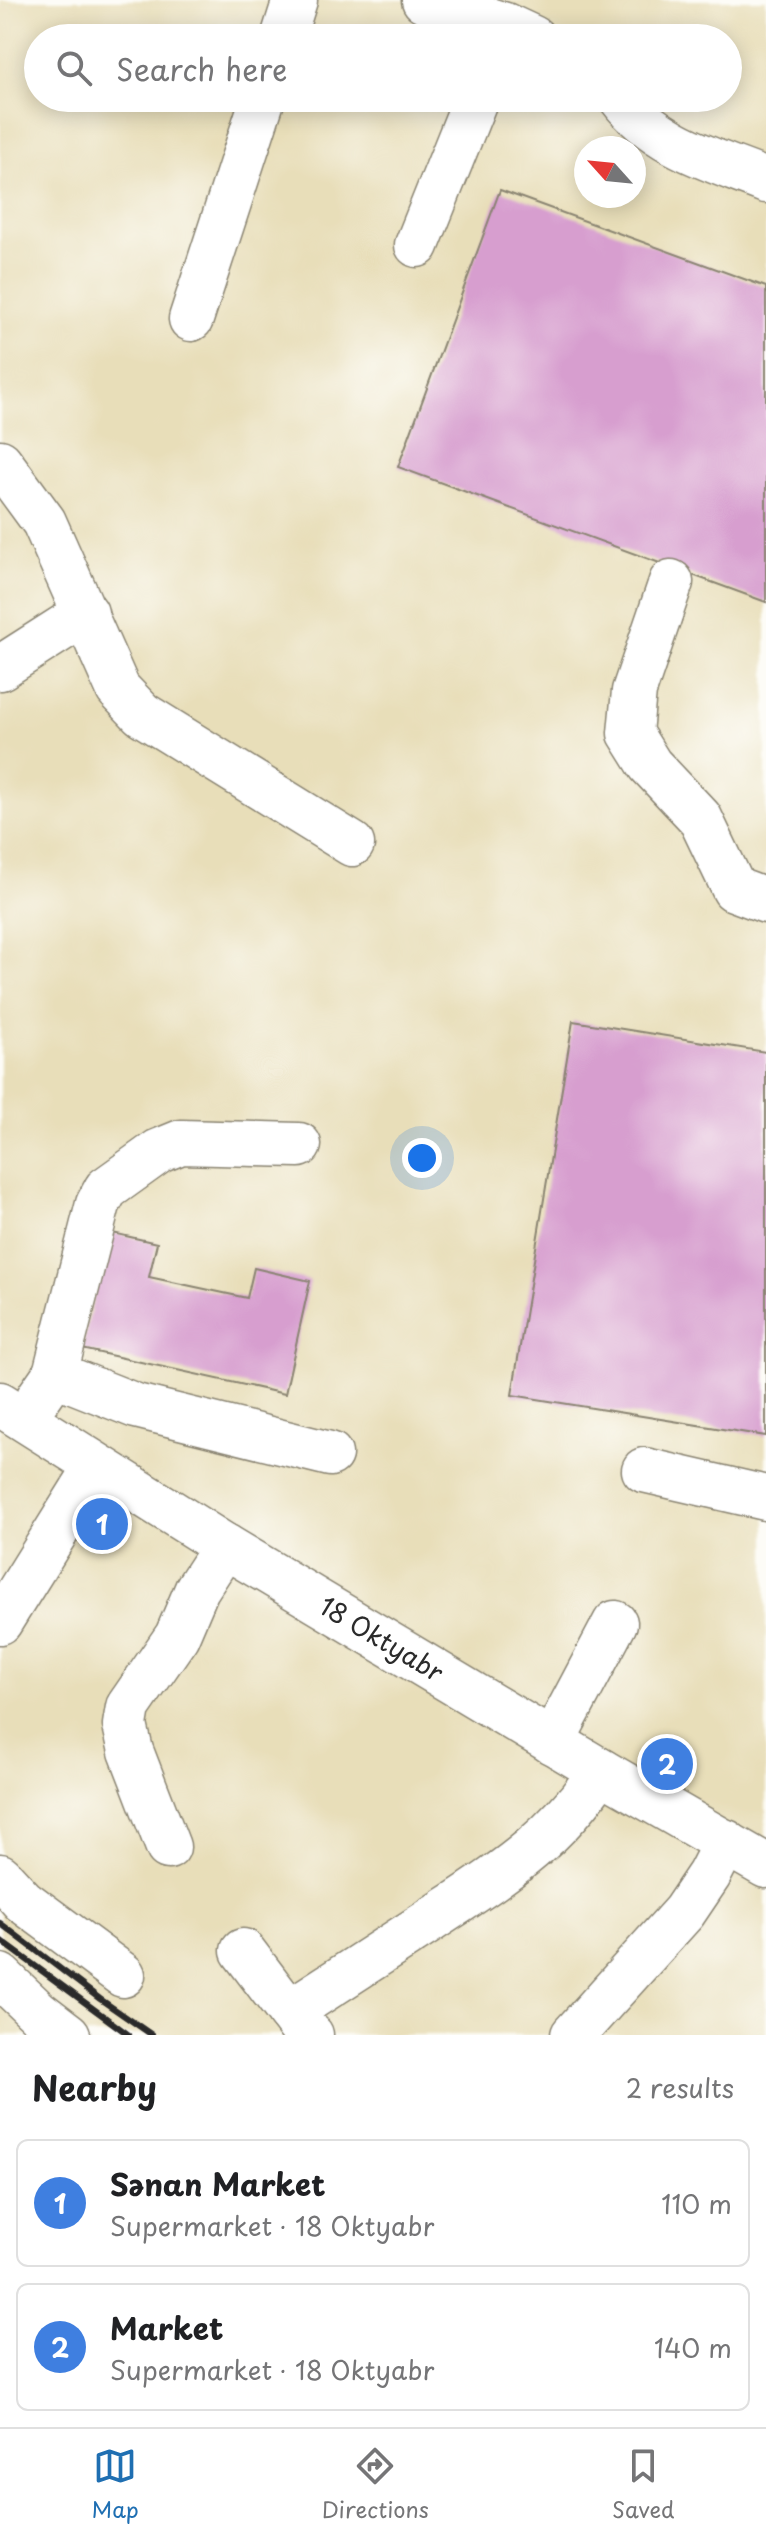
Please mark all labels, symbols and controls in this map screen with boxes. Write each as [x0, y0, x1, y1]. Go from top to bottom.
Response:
search box [24, 24, 742, 112]
icon: search [52, 46, 96, 90]
text: Search here [116, 46, 288, 91]
north arrow [574, 136, 646, 208]
your location [402, 1138, 442, 1178]
pin: 1 [76, 1494, 128, 1554]
street label: 18 Oktyabr [312, 1586, 452, 1691]
pin: 2 [641, 1734, 693, 1794]
text: Nearby [32, 2061, 157, 2113]
text: 2 results [626, 2068, 734, 2107]
text: Sənan Market [110, 2161, 326, 2206]
text: 1 [54, 2184, 66, 2223]
text: 110 m [661, 2184, 732, 2223]
text: Supermarket · 18 Oktyabr [110, 2206, 434, 2245]
text: Market [110, 2305, 223, 2350]
text: 2 [51, 2328, 69, 2367]
text: 140 m [654, 2328, 732, 2367]
text: Supermarket · 18 Oktyabr [110, 2350, 434, 2389]
tab: Map [92, 2444, 139, 2525]
tab: Directions [322, 2444, 429, 2525]
tab: Saved [612, 2444, 674, 2525]

